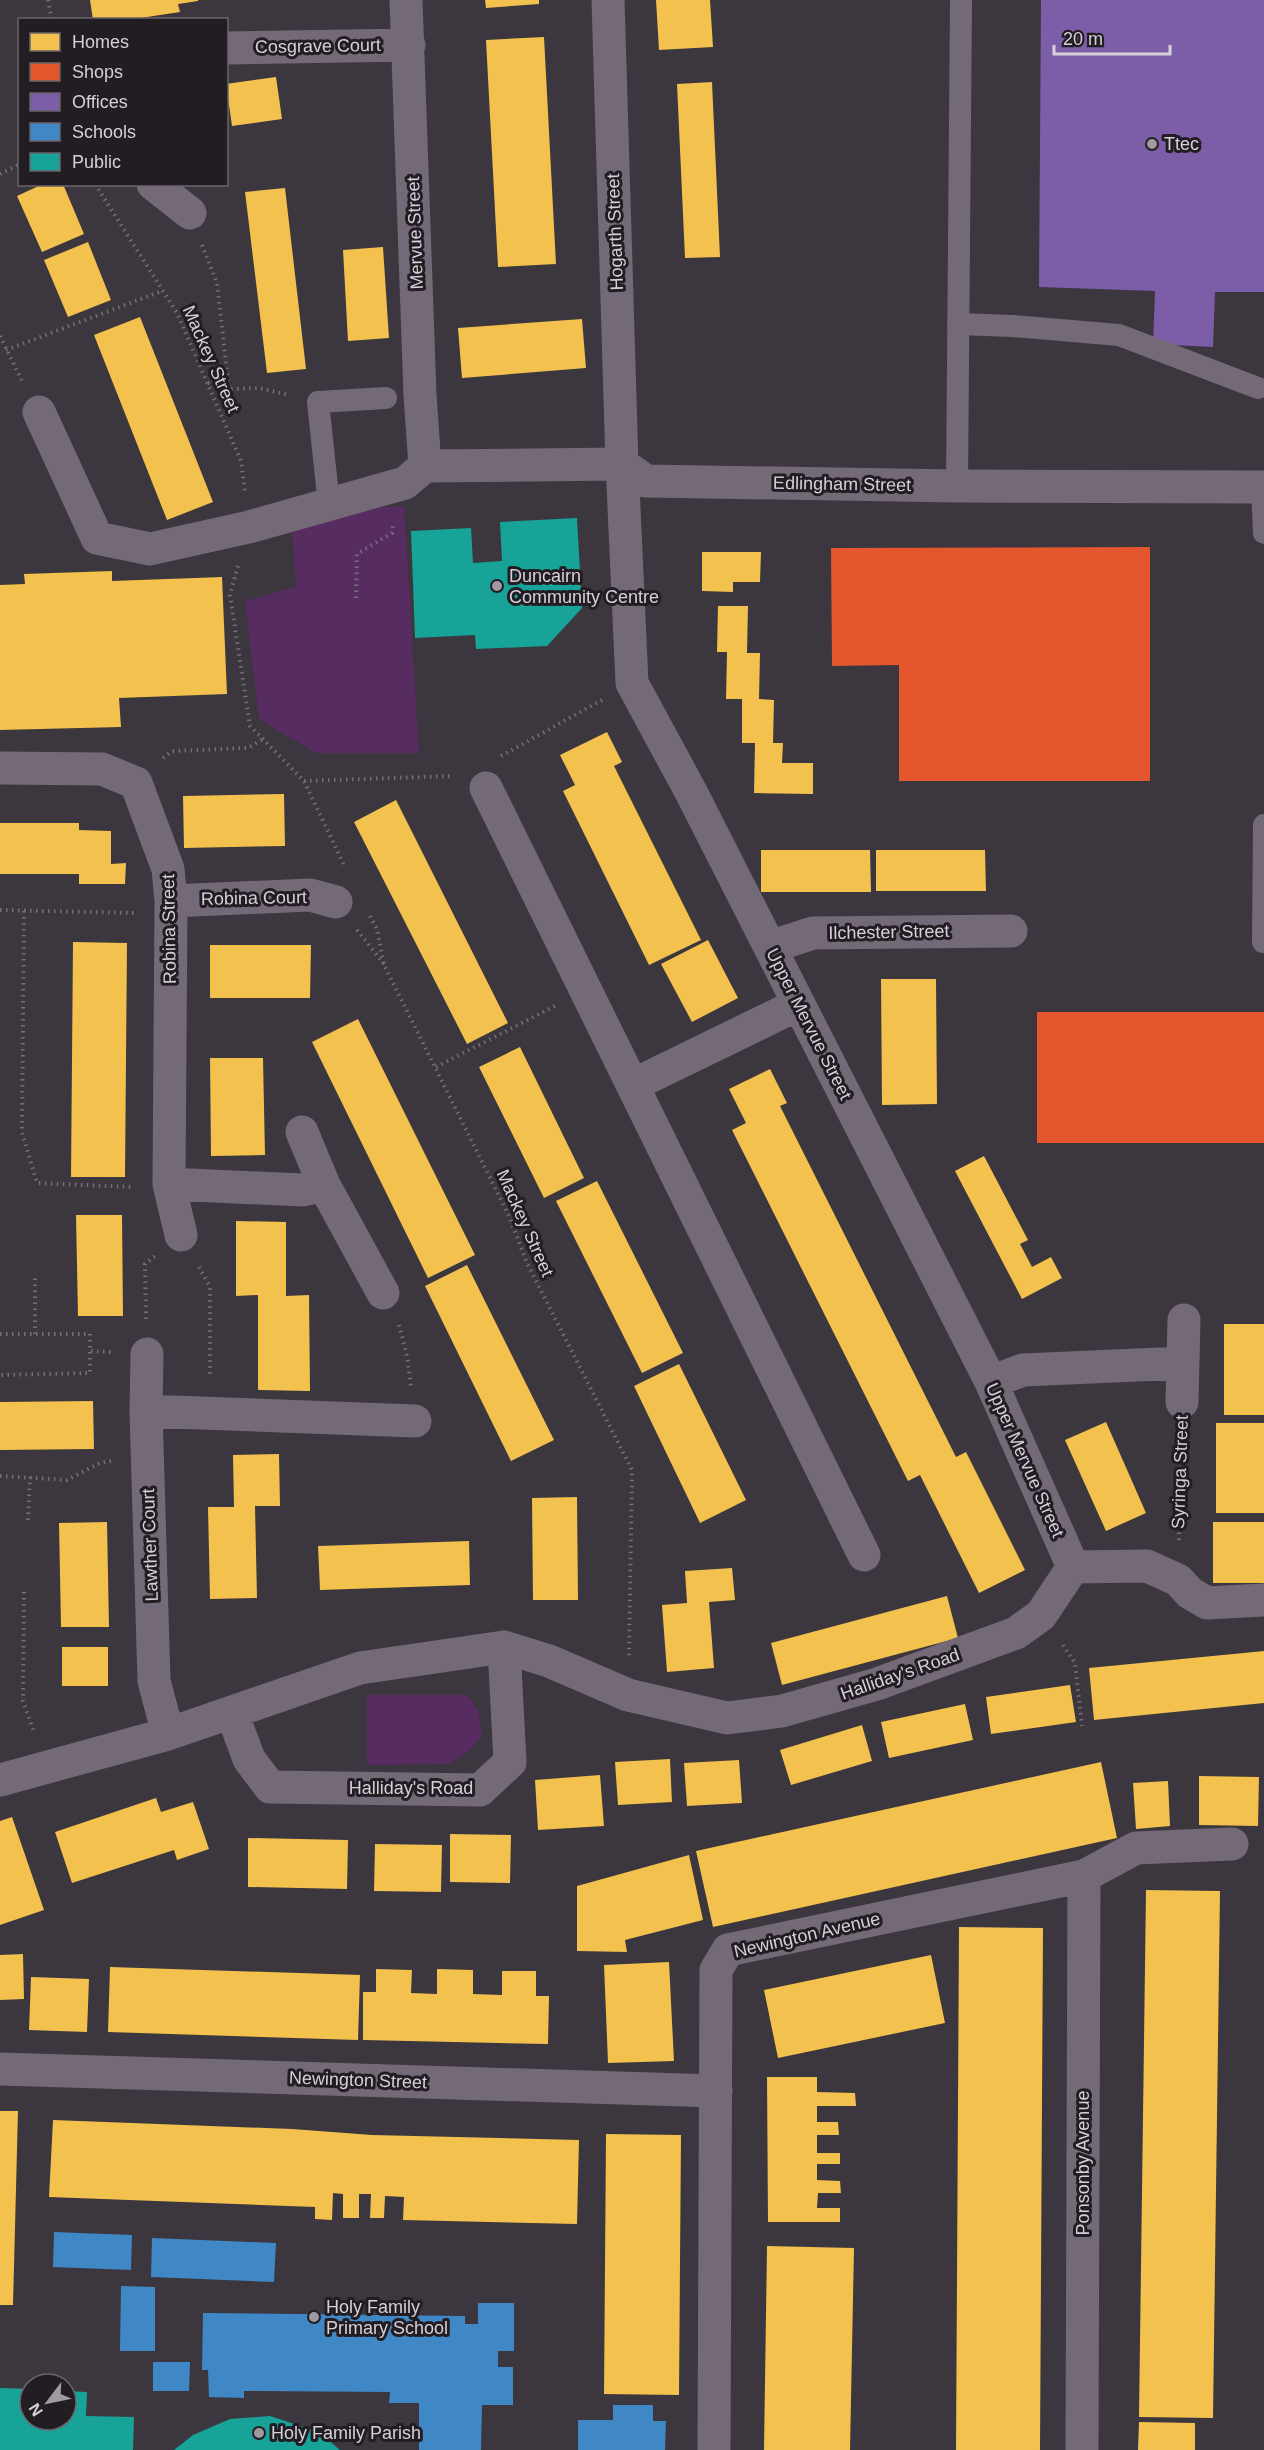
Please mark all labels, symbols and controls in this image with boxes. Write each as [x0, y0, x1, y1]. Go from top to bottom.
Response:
legend [18, 18, 228, 186]
scale bar [1054, 18, 1170, 56]
text: 20 m [1063, 29, 1103, 49]
text: Homes [72, 32, 129, 52]
street label: Cosgrave Court [255, 35, 381, 57]
text: Shops [72, 62, 123, 82]
text: Offices [72, 92, 128, 112]
text: Schools [72, 122, 136, 142]
place label: Ttec [1164, 134, 1199, 154]
marker: Ttec [1145, 137, 1159, 151]
text: Public [72, 152, 121, 172]
street label: Hogarth Street [603, 173, 627, 291]
street label: Mervue Street [403, 176, 427, 290]
street label: Mackey Street [178, 302, 244, 416]
street label: Edlingham Street [773, 473, 911, 495]
place label: Duncairn Community Centre [509, 566, 659, 607]
marker: Duncairn Community Centre [490, 579, 504, 593]
street label: Robina Street [158, 874, 180, 984]
street label: Robina Court [201, 887, 307, 909]
street label: Ilchester Street [828, 921, 950, 943]
street label: Upper Mervue Street [762, 945, 856, 1103]
street label: Mackey Street [492, 1166, 558, 1280]
street label: Upper Mervue Street [982, 1380, 1068, 1540]
street label: Syringa Street [1168, 1415, 1192, 1529]
street label: Lawther Court [138, 1488, 162, 1602]
street label: Halliday's Road [838, 1644, 962, 1704]
street label: Halliday's Road [349, 1778, 473, 1798]
street label: Newington Avenue [732, 1908, 882, 1962]
street label: Newington Street [289, 2068, 427, 2092]
street label: Ponsonby Avenue [1073, 2091, 1093, 2235]
place label: Holy Family Primary School [326, 2297, 448, 2338]
marker: Holy Family Primary School [307, 2310, 321, 2324]
north arrow [18, 2372, 78, 2432]
text: N [25, 2400, 46, 2419]
place label: Holy Family Parish [271, 2423, 421, 2443]
marker: Holy Family Parish [252, 2426, 266, 2440]

